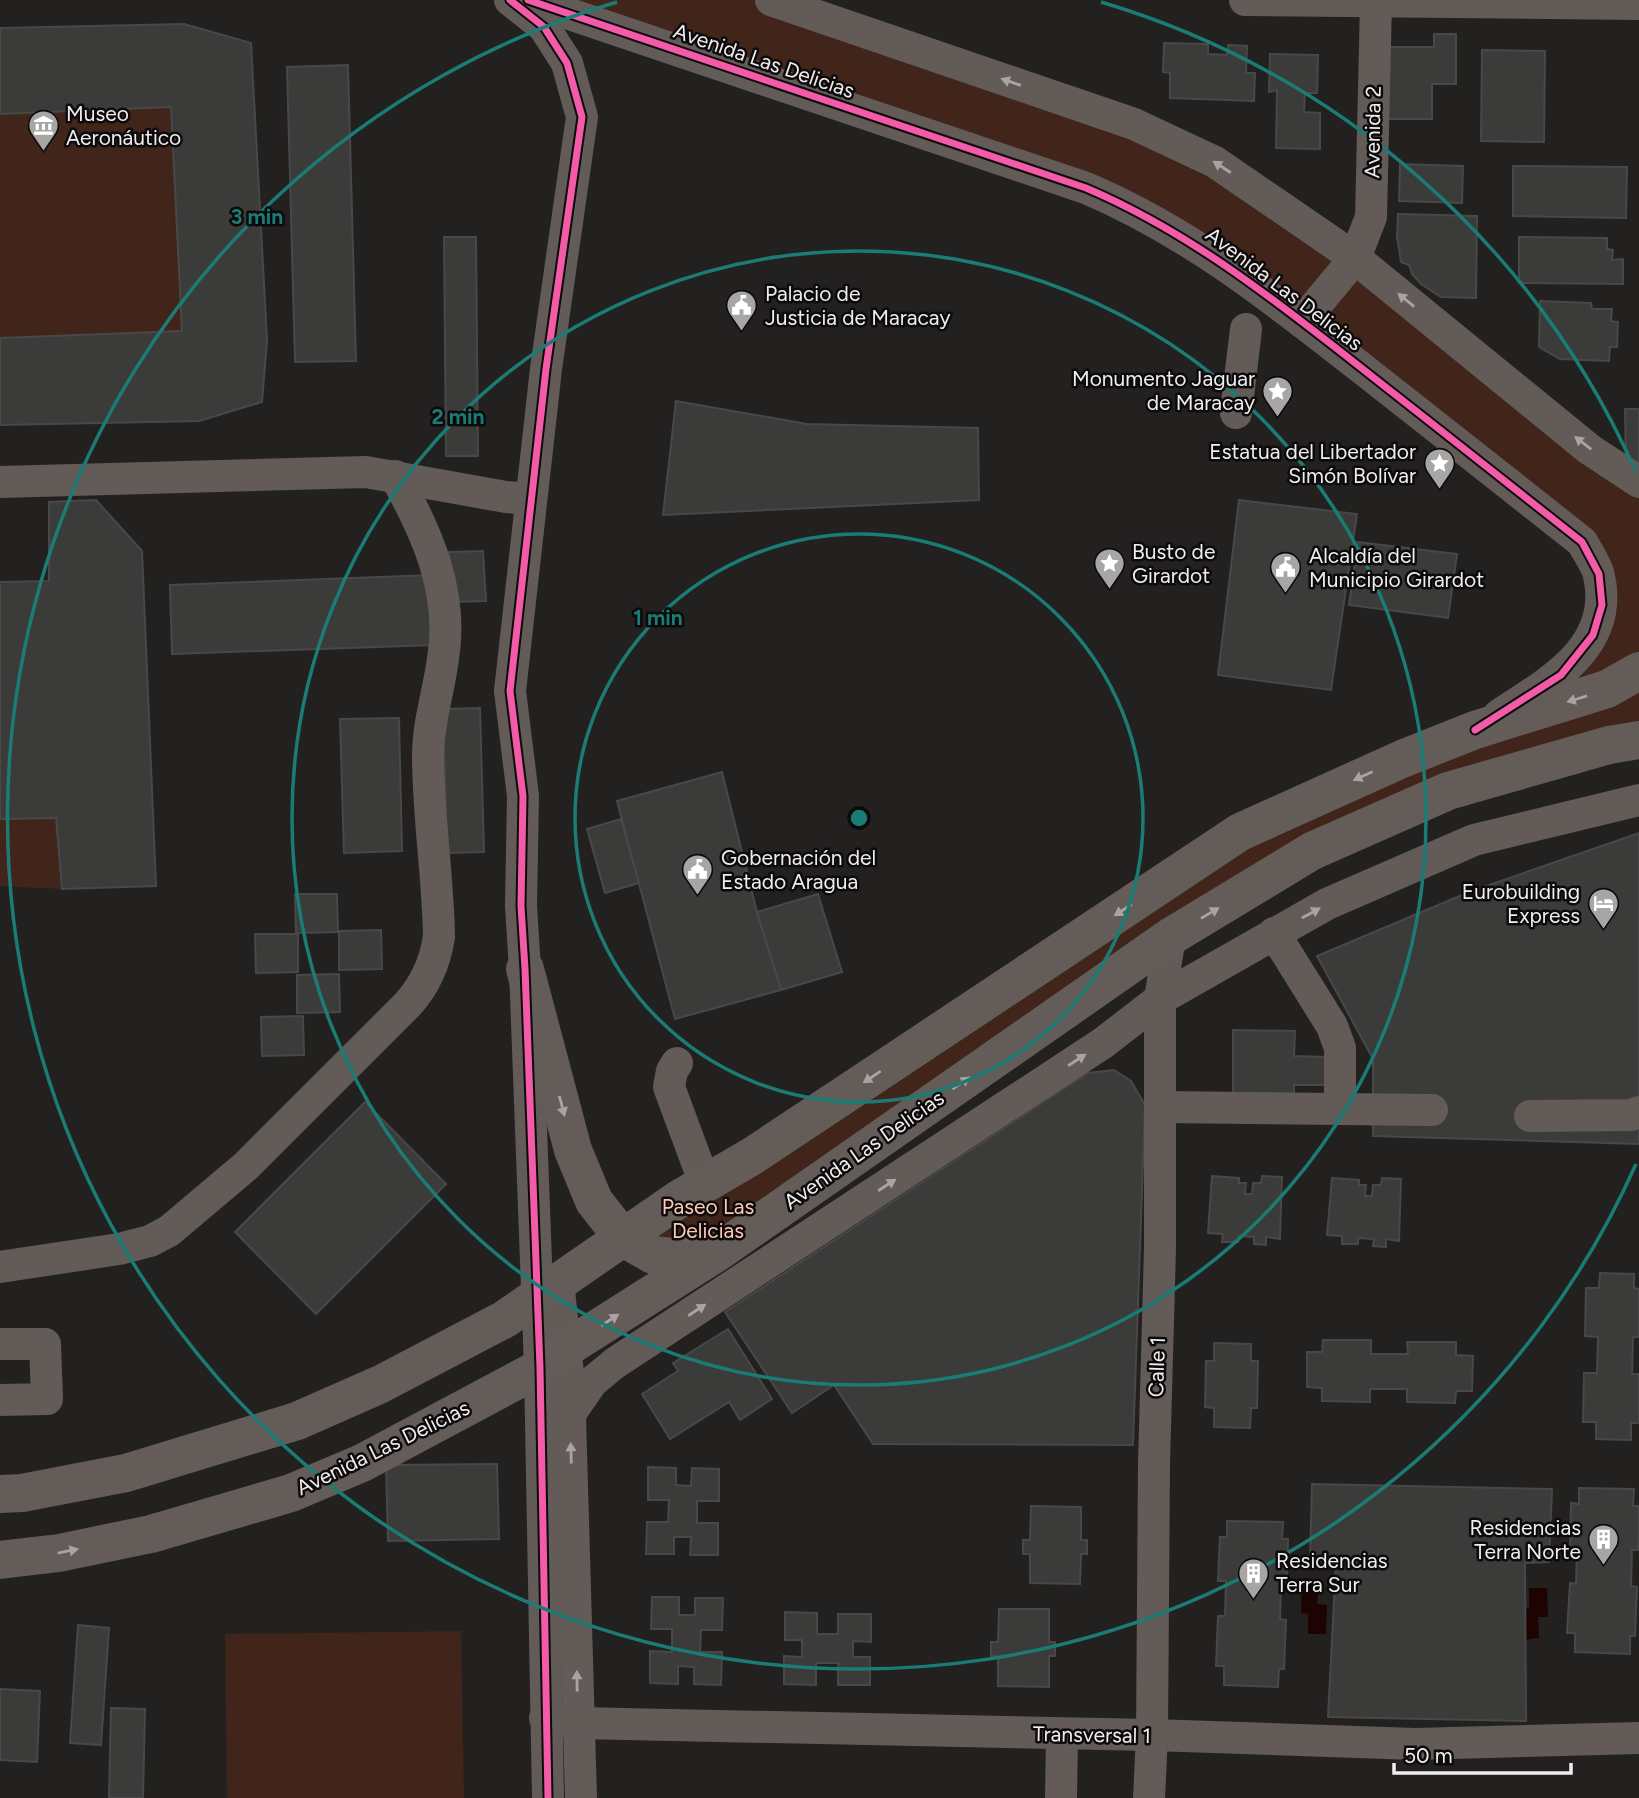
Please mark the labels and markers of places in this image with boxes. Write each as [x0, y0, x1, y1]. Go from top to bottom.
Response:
place label: Museo Aeronáutico [66, 101, 181, 150]
museum icon: Museo Aeronáutico [26, 109, 60, 153]
place label: Palacio de Justicia de Maracay [765, 281, 950, 330]
public building icon: Palacio de Justicia de Maracay [725, 289, 759, 333]
place label: Monumento Jaguar de Maracay [1072, 366, 1255, 415]
place icon: Monumento Jaguar de Maracay [1261, 374, 1295, 418]
place label: Estatua del Libertador Simón Bolívar [1209, 439, 1416, 488]
place icon: Estatua del Libertador Simón Bolívar [1422, 447, 1456, 491]
place label: Busto de Girardot [1132, 539, 1215, 588]
place label: Alcaldía del Municipio Girardot [1309, 543, 1484, 592]
place icon: Busto de Girardot [1092, 547, 1126, 591]
public building icon: Alcaldía del Municipio Girardot [1269, 551, 1303, 595]
centre of rings [847, 806, 871, 830]
place label: Gobernación del Estado Aragua [721, 845, 876, 894]
public building icon: Gobernación del Estado Aragua [681, 853, 715, 897]
place label: Eurobuilding Express [1462, 879, 1580, 928]
hotel icon: Eurobuilding Express [1586, 887, 1620, 931]
place label: Residencias Terra Norte [1470, 1515, 1581, 1564]
building icon: Residencias Terra Norte [1587, 1523, 1621, 1567]
place label: Residencias Terra Sur [1276, 1548, 1388, 1597]
building icon: Residencias Terra Sur [1236, 1556, 1270, 1600]

